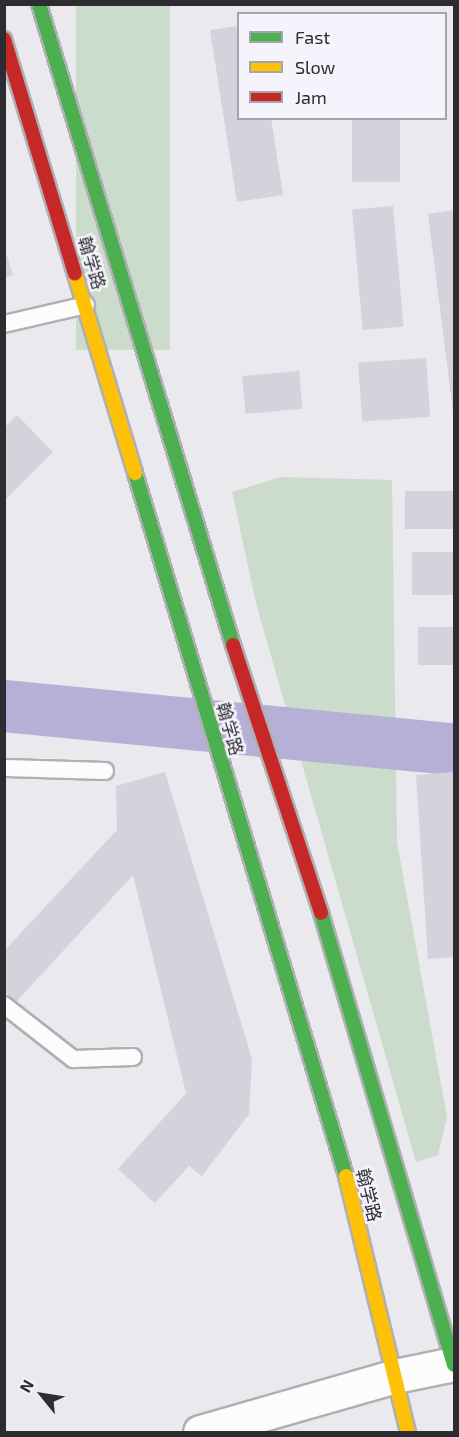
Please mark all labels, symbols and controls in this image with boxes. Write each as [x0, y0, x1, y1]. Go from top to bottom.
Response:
legend [237, 12, 447, 120]
text: Fast [295, 26, 330, 48]
text: Slow [295, 56, 335, 78]
text: Jam [295, 86, 327, 108]
street label: 翰学路 [74, 234, 110, 292]
street label: 翰学路 [212, 700, 248, 758]
street label: 翰学路 [352, 1166, 386, 1224]
north arrow [12, 1365, 72, 1425]
text: N [15, 1376, 37, 1396]

